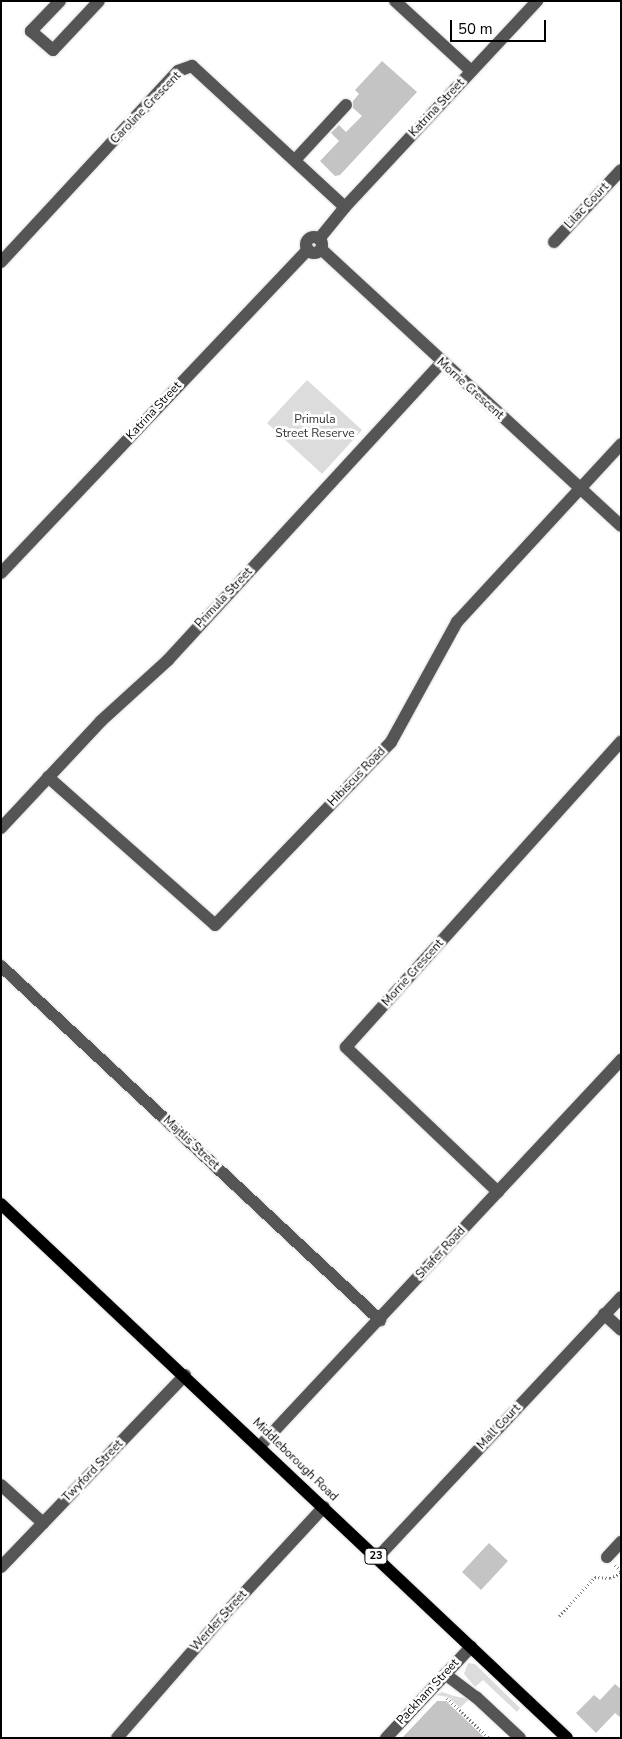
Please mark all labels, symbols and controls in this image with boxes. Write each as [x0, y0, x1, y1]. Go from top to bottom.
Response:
scale bar [452, 10, 548, 42]
text: 50 m [458, 19, 493, 39]
street label: Caroline Crescent [108, 69, 184, 147]
street label: Katrina Street [406, 76, 468, 140]
street label: Lilac Court [562, 180, 612, 232]
street label: Morrie Crescent [434, 355, 506, 423]
street label: Katrina Street [123, 379, 185, 443]
park label: Primula Street Reserve [275, 413, 355, 441]
street label: Primula Street [192, 565, 256, 631]
street label: Hibiscus Road [325, 744, 389, 810]
street label: Morrie Crescent [379, 937, 447, 1009]
street label: Majtlis Street [160, 1113, 222, 1173]
street label: Shafer Road [413, 1224, 469, 1282]
street label: Mall Court [474, 1401, 524, 1453]
street label: Middleborough Road [249, 1416, 341, 1504]
street label: Twyford Street [60, 1437, 126, 1505]
road number: 23 [364, 1548, 388, 1564]
street label: Werder Street [188, 1588, 250, 1654]
street label: Packham Street [394, 1656, 462, 1728]

